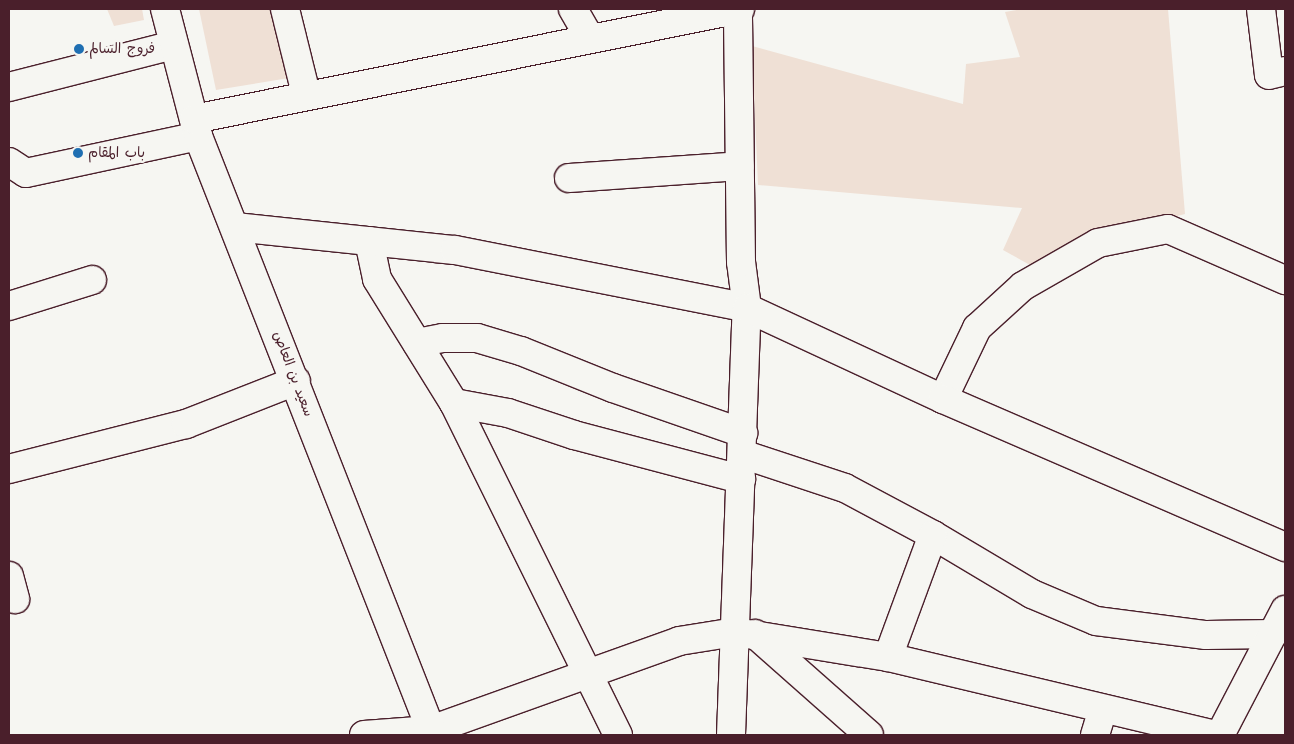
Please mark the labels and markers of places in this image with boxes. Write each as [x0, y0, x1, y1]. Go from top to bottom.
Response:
place label: فروج السالم [89, 41, 155, 57]
marker: فروج السالم [73, 43, 85, 55]
place label: باب المقام [88, 145, 145, 161]
marker: باب المقام [72, 147, 84, 159]

